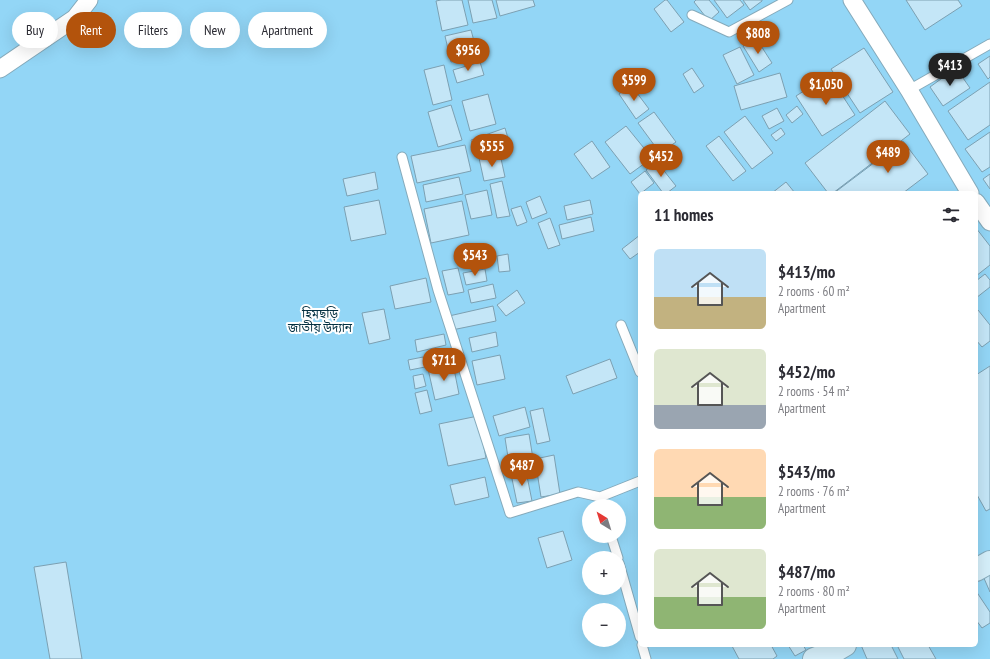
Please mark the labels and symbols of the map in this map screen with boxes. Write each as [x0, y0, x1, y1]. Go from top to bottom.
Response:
pin: $808 [734, 21, 782, 55]
pin: $956 [444, 38, 492, 72]
pin: $413 [926, 53, 974, 87]
pin: $599 [610, 68, 658, 102]
pin: $1,050 [793, 72, 859, 106]
pin: $555 [468, 134, 516, 168]
pin: $489 [864, 140, 912, 174]
pin: $452 [637, 144, 685, 178]
pin: $543 [451, 243, 499, 277]
park label: হিমছড়ি জাতীয় উদ্যান [287, 306, 353, 335]
pin: $711 [420, 348, 468, 382]
pin: $487 [498, 453, 546, 487]
north arrow [582, 499, 626, 543]

